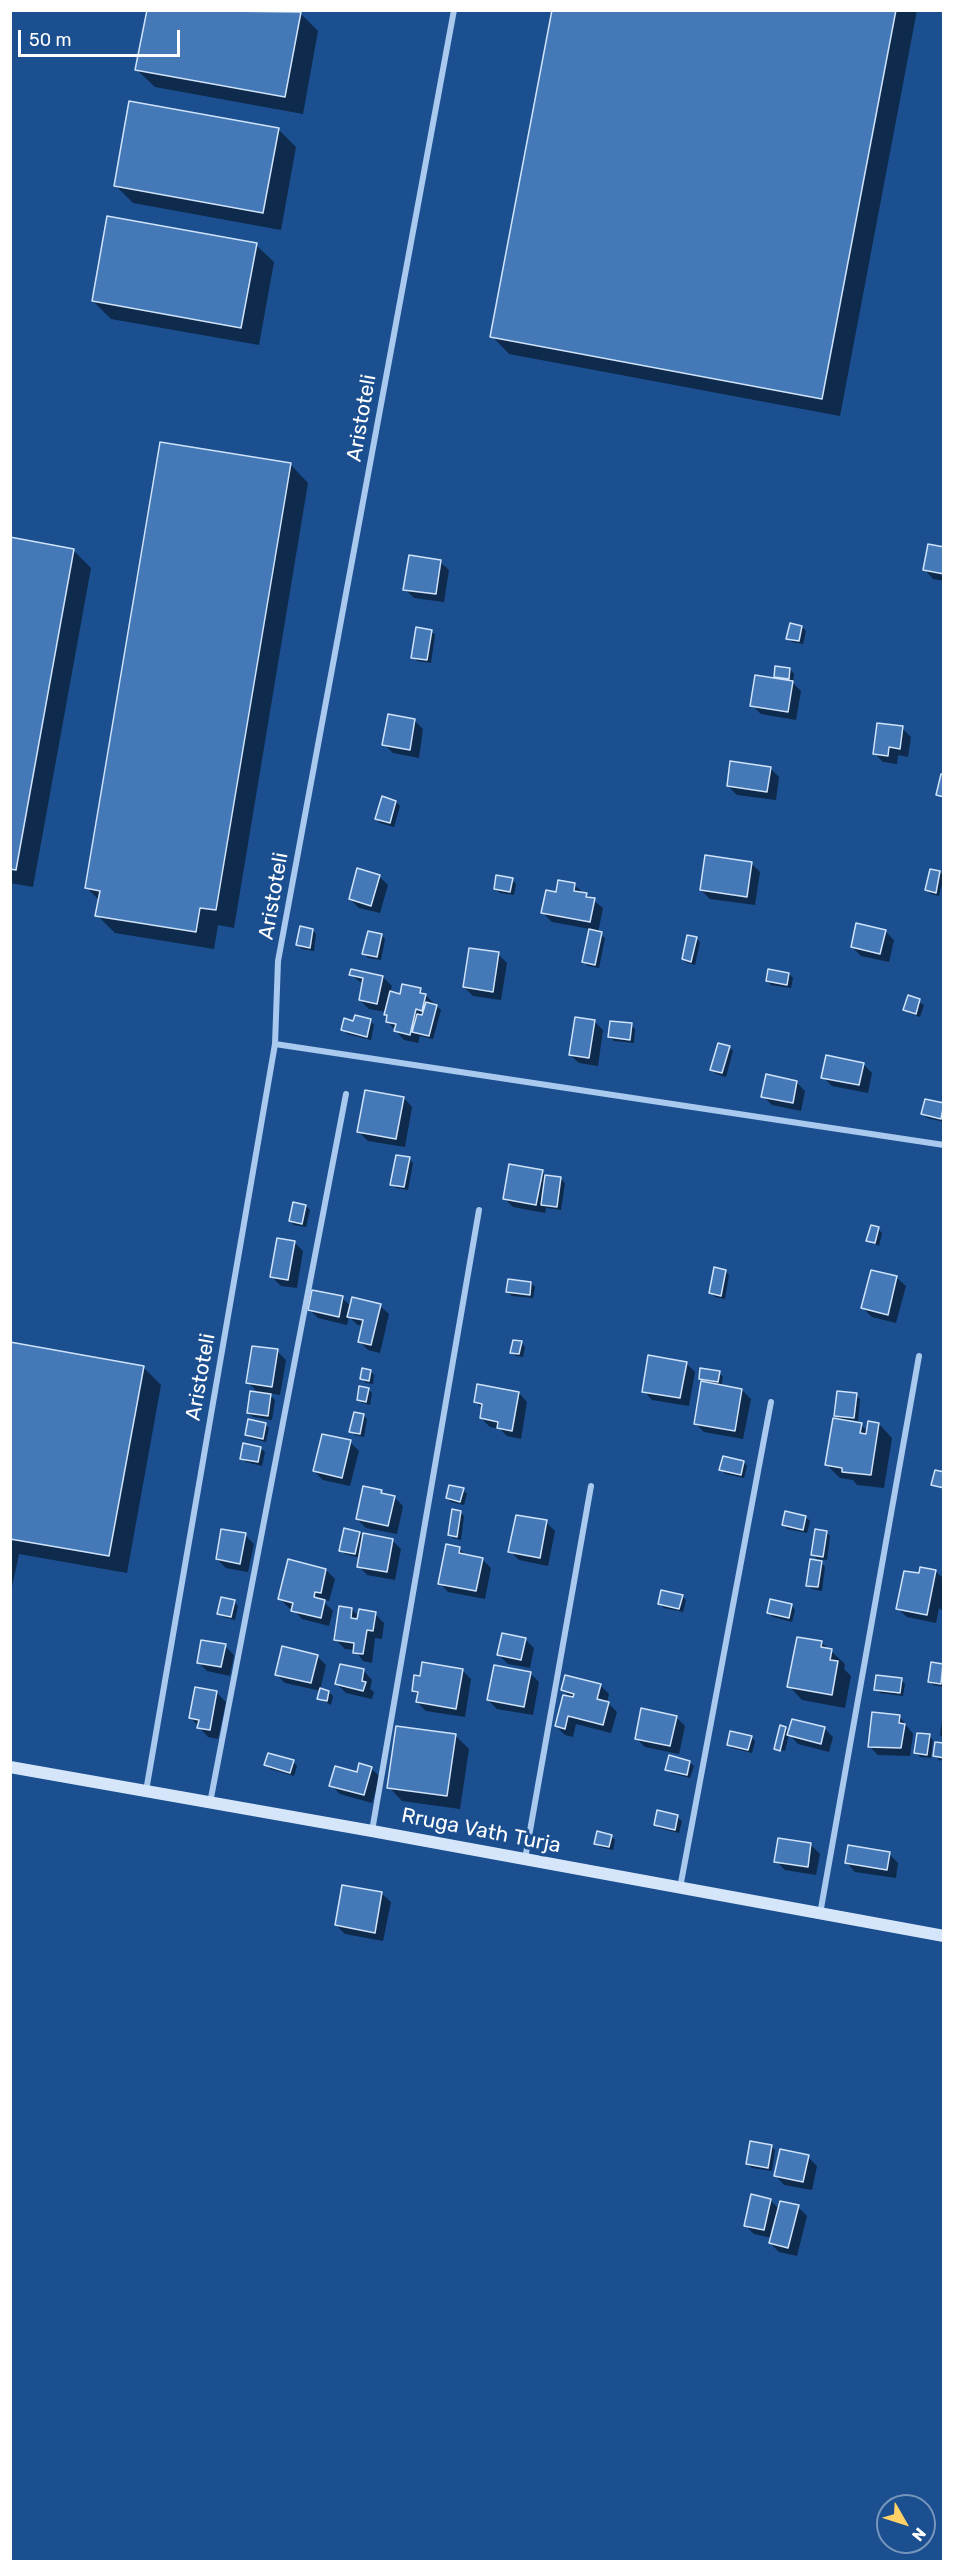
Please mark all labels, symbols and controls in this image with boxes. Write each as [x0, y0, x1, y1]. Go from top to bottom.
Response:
scale bar [21, 18, 183, 56]
text: 50 m [29, 29, 72, 51]
street label: Aristoteli [342, 372, 382, 464]
street label: Aristoteli [254, 850, 294, 942]
street label: Aristoteli [181, 1331, 221, 1423]
street label: Rruga Vath Turja [399, 1803, 563, 1859]
north arrow [876, 2494, 936, 2554]
text: N [908, 2524, 930, 2545]

